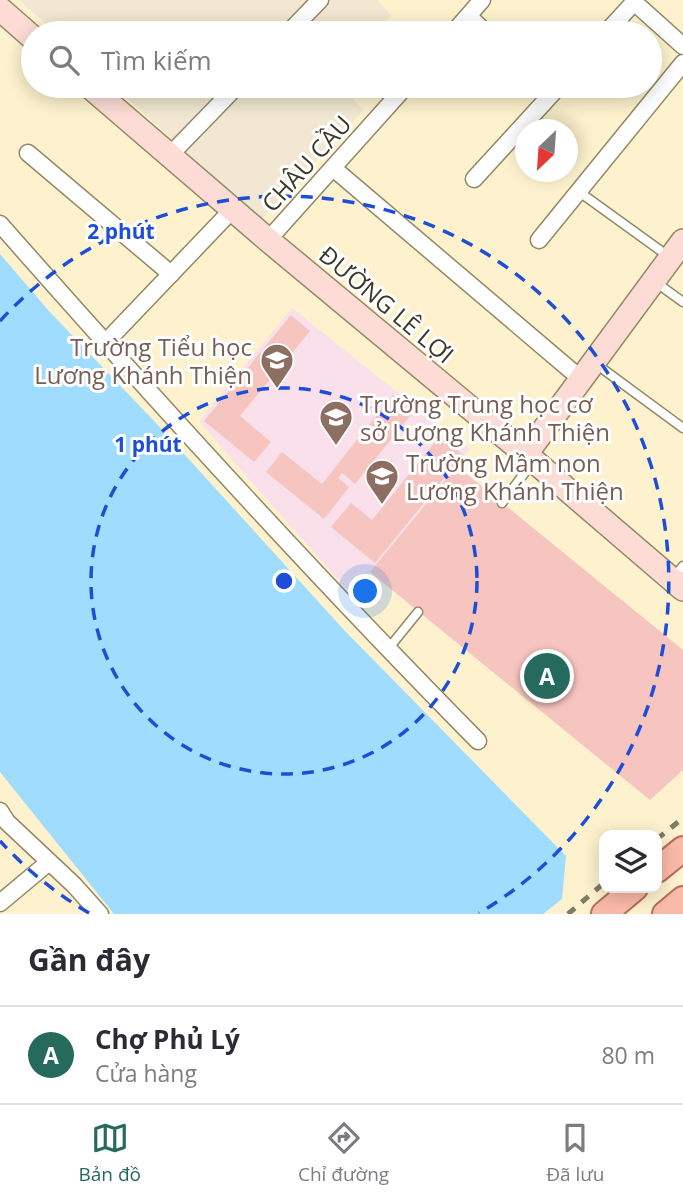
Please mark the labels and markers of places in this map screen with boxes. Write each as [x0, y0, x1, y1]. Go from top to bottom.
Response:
place label: Trường Tiểu học Lương Khánh Thiện [34, 330, 252, 391]
school or university icon: Trường Tiểu học Lương Khánh Thiện [258, 341, 296, 390]
place label: Trường Trung học cơ sở Lương Khánh Thiện [360, 387, 610, 448]
school or university icon: Trường Trung học cơ sở Lương Khánh Thiện [317, 398, 355, 447]
place label: Trường Mầm non Lương Khánh Thiện [406, 446, 624, 507]
school or university icon: Trường Mầm non Lương Khánh Thiện [363, 457, 401, 506]
centre of rings [272, 569, 296, 593]
pin: A [524, 650, 570, 702]

